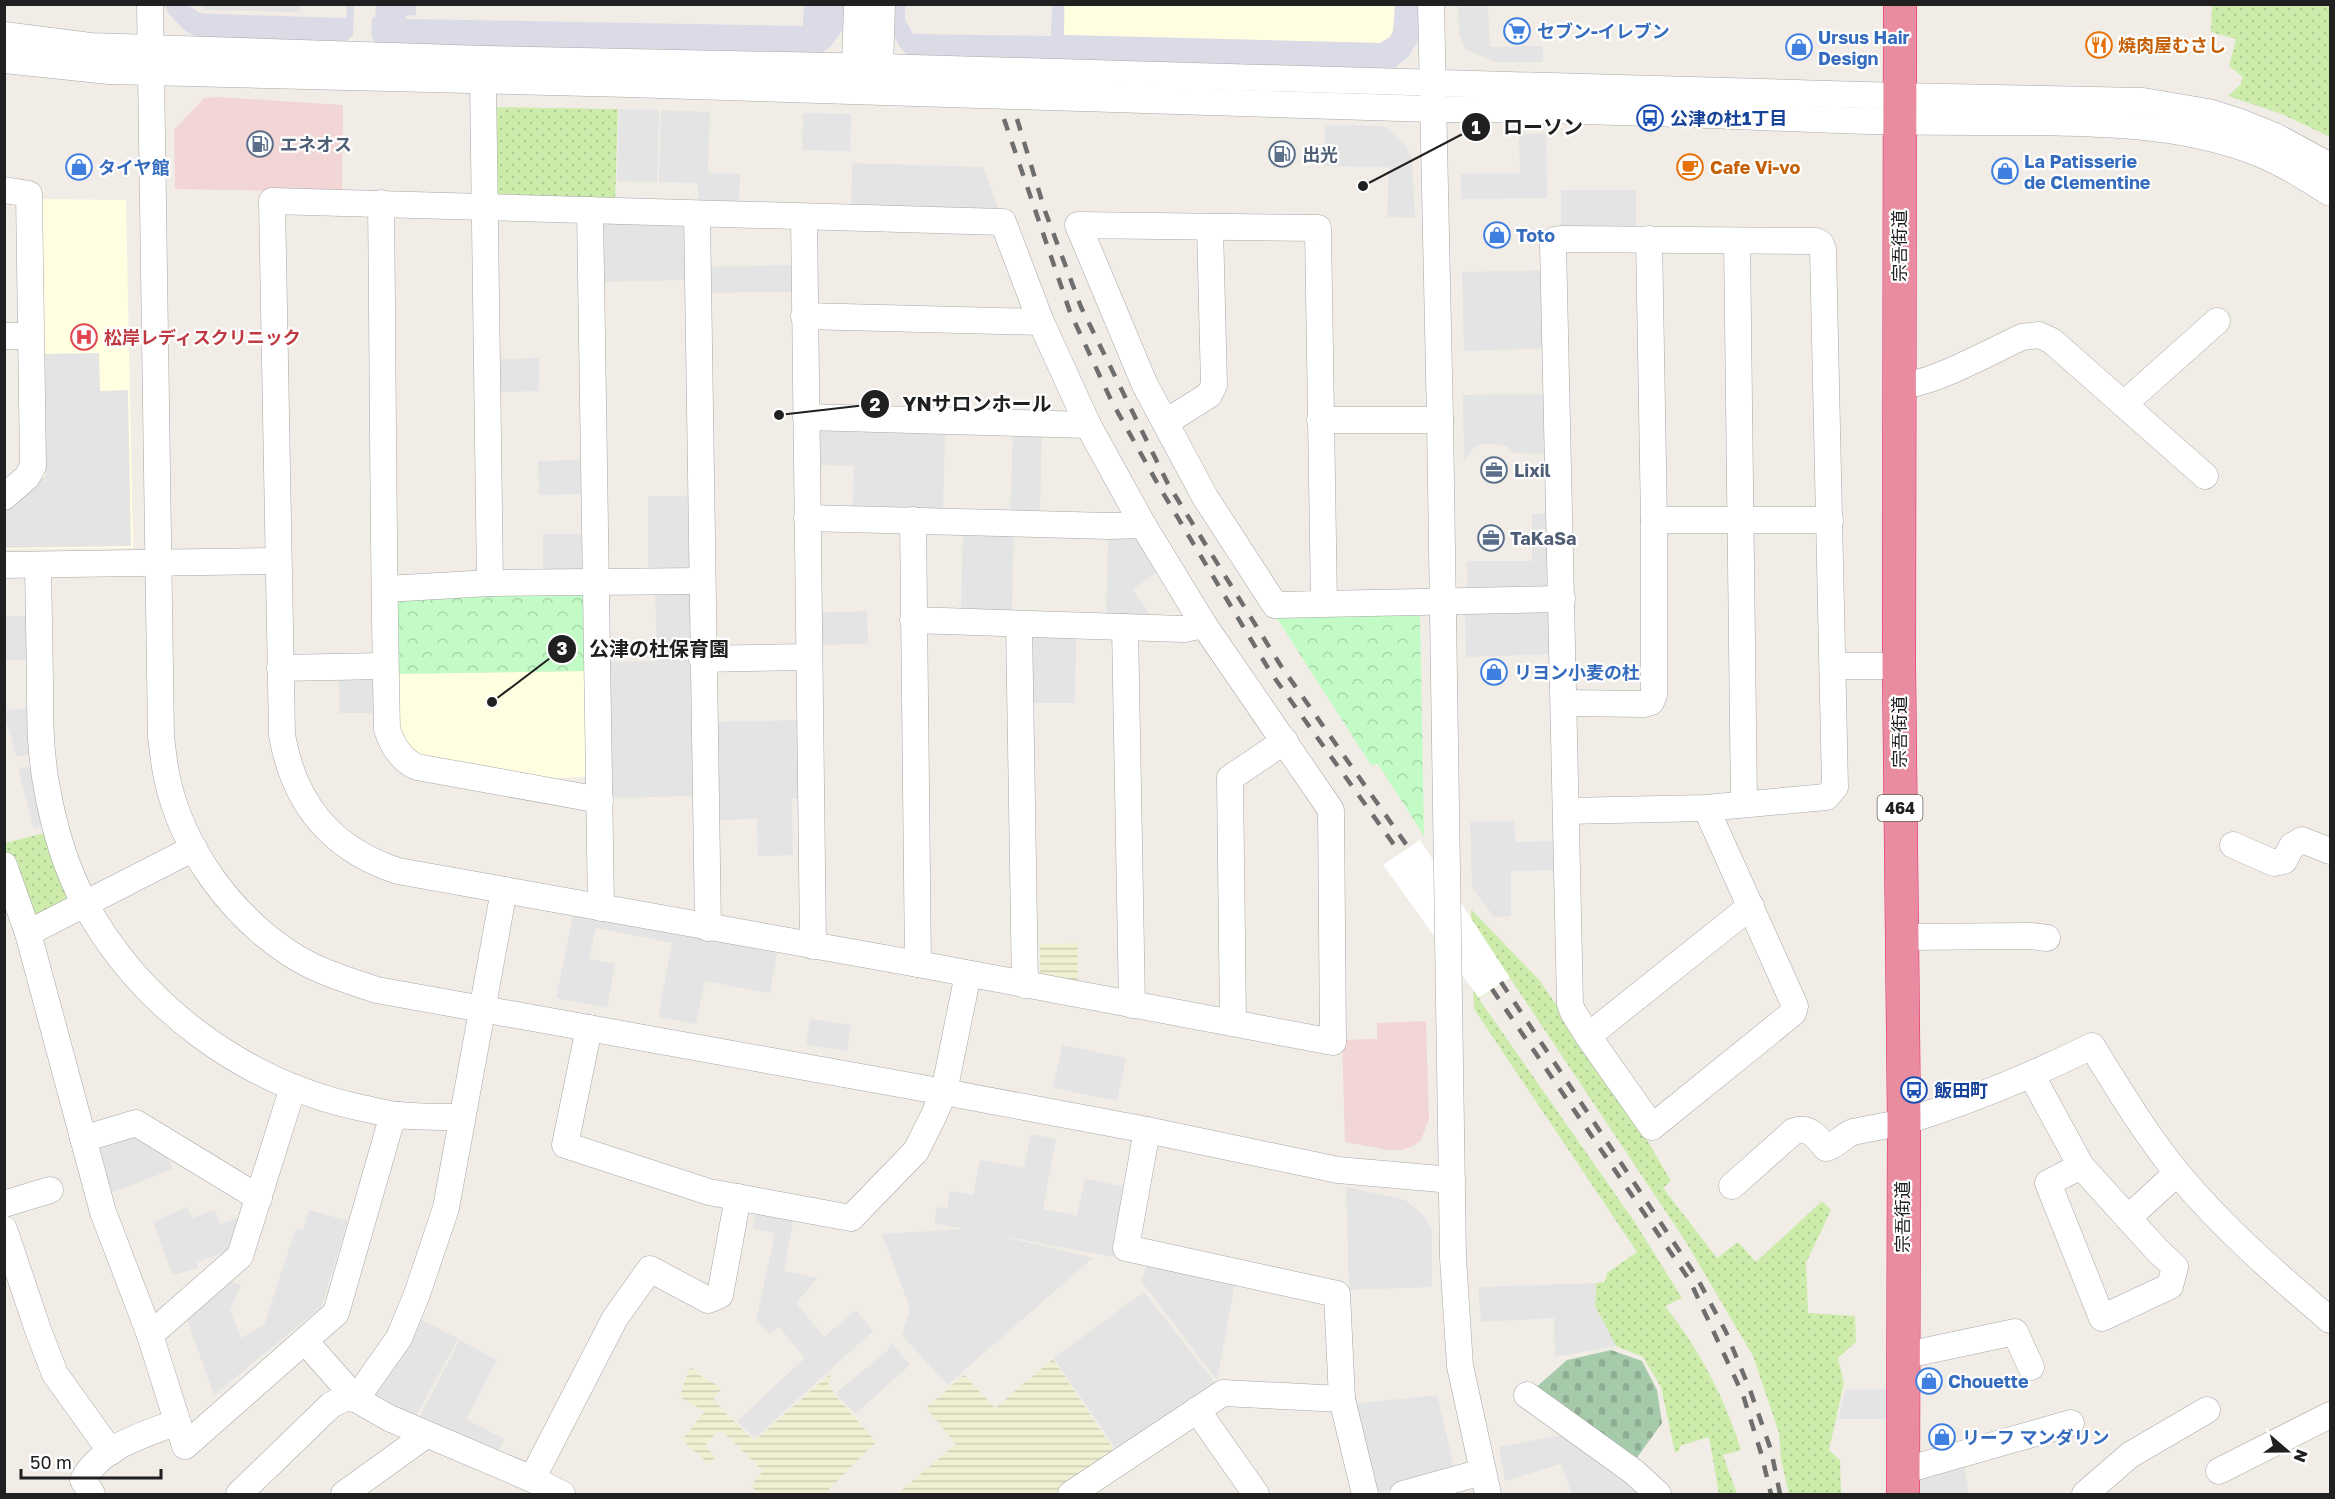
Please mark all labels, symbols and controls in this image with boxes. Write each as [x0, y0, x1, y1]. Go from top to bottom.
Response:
supermarket icon: セブン-イレブン [1502, 16, 1532, 46]
place label: セブン-イレブン [1537, 20, 1670, 42]
place label: Ursus Hair Design [1818, 26, 1910, 69]
restaurant icon: 焼肉屋むさし [2084, 30, 2114, 60]
shop icon: Ursus Hair Design [1784, 32, 1814, 62]
place label: 焼肉屋むさし [2118, 34, 2226, 56]
bus stop icon: 公津の杜1丁目 [1635, 103, 1665, 133]
place label: 公津の杜1丁目 [1670, 107, 1787, 129]
callout: ローソン [1461, 108, 1595, 146]
text: ローソン [1503, 114, 1583, 138]
text: 1 [1471, 116, 1481, 138]
fuel station icon: エネオス [245, 129, 275, 159]
place label: エネオス [280, 133, 352, 155]
fuel station icon: 出光 [1267, 139, 1297, 169]
place label: 出光 [1302, 143, 1338, 165]
place label: La Patisserie de Clementine [2024, 150, 2151, 193]
shop icon: タイヤ館 [64, 152, 94, 182]
cafe icon: Cafe Vi-vo [1675, 152, 1705, 182]
place label: タイヤ館 [98, 156, 169, 178]
place label: Cafe Vi-vo [1710, 156, 1801, 178]
shop icon: La Patisserie de Clementine [1990, 156, 2020, 186]
street label: 宗吾街道 [1888, 210, 1910, 282]
shop icon: Toto [1482, 220, 1512, 250]
place label: Toto [1516, 224, 1555, 246]
hospital icon: 松岸レディスクリニック [69, 322, 99, 352]
place label: 松岸レディスクリニック [104, 326, 301, 348]
callout: YNサロンホール [860, 385, 1063, 423]
text: YNサロンホール [902, 391, 1052, 415]
text: 2 [870, 393, 881, 415]
office icon: Lixil [1479, 455, 1509, 485]
place label: Lixil [1514, 459, 1551, 481]
office icon: TaKaSa [1476, 523, 1506, 553]
place label: TaKaSa [1510, 527, 1577, 549]
callout: 公津の杜保育園 [547, 630, 741, 668]
text: 公津の杜保育園 [589, 636, 729, 660]
text: 3 [557, 637, 568, 659]
shop icon: リヨン小麦の杜 [1479, 657, 1509, 687]
place label: リヨン小麦の杜 [1514, 661, 1640, 683]
street label: 宗吾街道 [1888, 696, 1910, 768]
road number: 464 [1878, 795, 1922, 821]
bus stop icon: 飯田町 [1899, 1075, 1929, 1105]
place label: 飯田町 [1934, 1079, 1988, 1101]
street label: 宗吾街道 [1891, 1181, 1913, 1253]
shop icon: Chouette [1914, 1366, 1944, 1396]
place label: Chouette [1948, 1370, 2029, 1392]
north arrow [2257, 1421, 2317, 1481]
shop icon: リーフ マンダリン [1927, 1422, 1957, 1452]
place label: リーフ マンダリン [1962, 1426, 2109, 1448]
scale bar [21, 1442, 160, 1480]
text: N [2290, 1447, 2313, 1465]
text: 50 m [30, 1451, 72, 1473]

